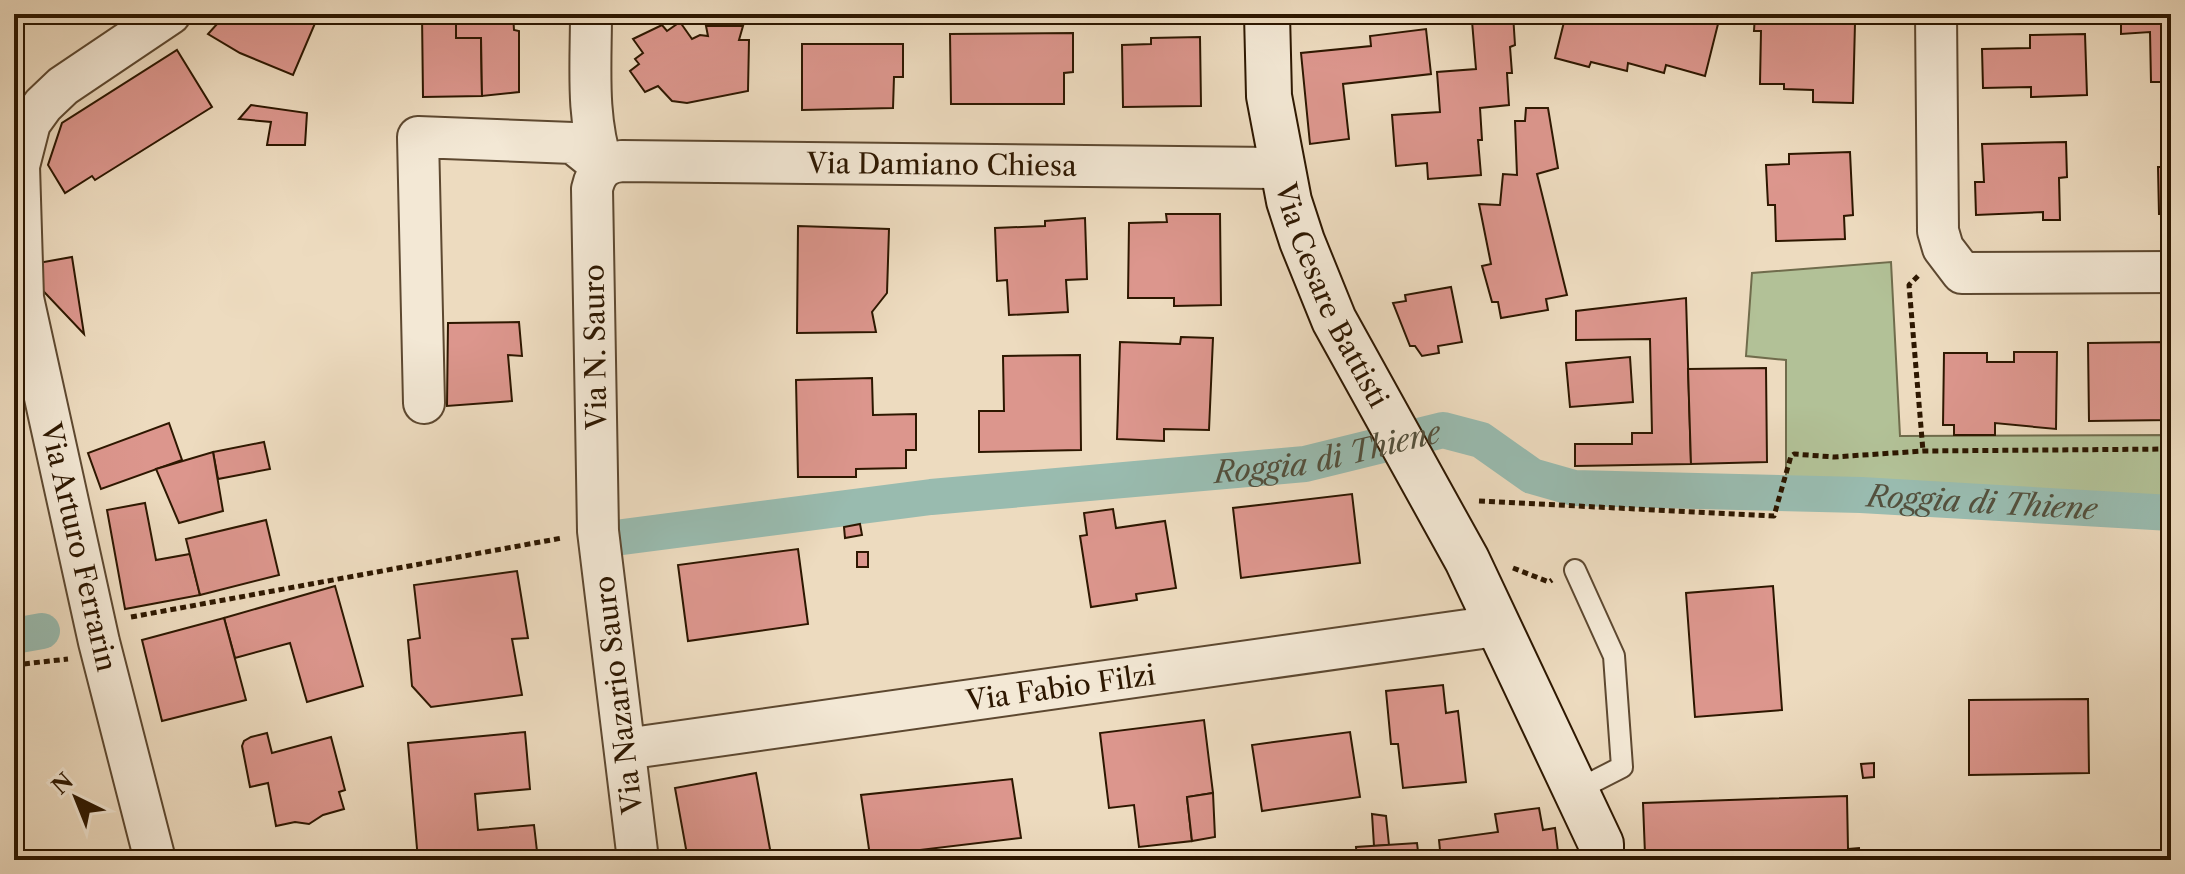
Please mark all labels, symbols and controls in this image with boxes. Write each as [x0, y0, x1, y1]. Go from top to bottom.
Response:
street label: Via Damiano Chiesa [806, 146, 1077, 183]
street label: Via Cesare Battisti [1269, 179, 1396, 413]
street label: Via N. Sauro [577, 264, 613, 431]
water label: Roggia di Thiene [1211, 412, 1446, 491]
street label: Via Arturo Ferrarin [34, 418, 124, 675]
water label: Roggia di Thiene [1864, 477, 2100, 527]
street label: Via Nazario Sauro [587, 574, 650, 817]
street label: Via Fabio Filzi [963, 657, 1157, 718]
north arrow [36, 758, 116, 838]
text: N [47, 767, 79, 800]

